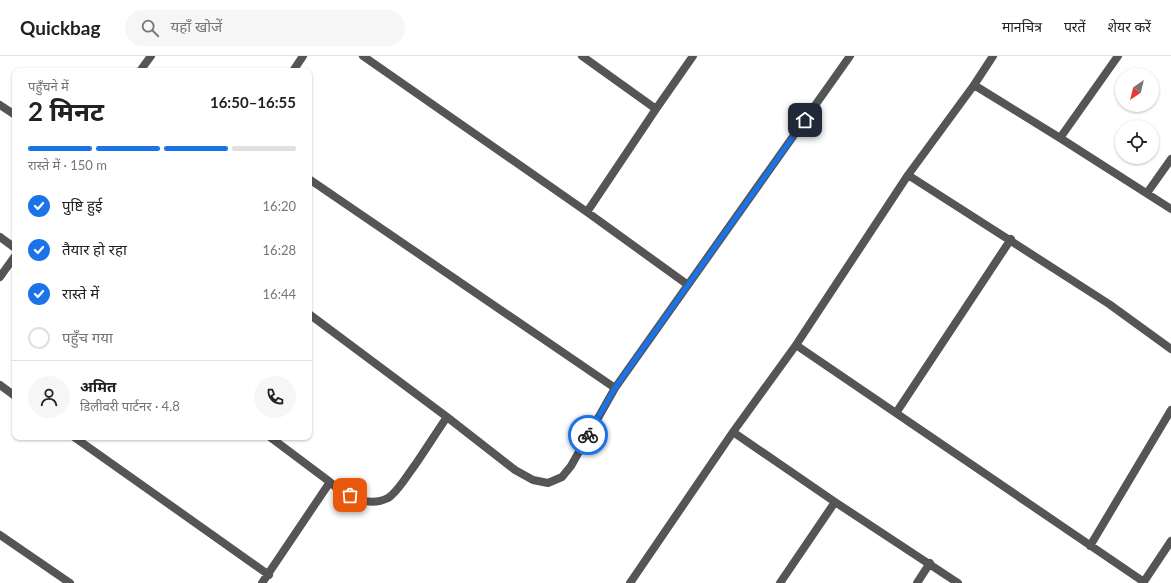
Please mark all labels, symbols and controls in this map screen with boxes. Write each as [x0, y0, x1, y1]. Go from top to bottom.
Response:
search box [125, 10, 405, 46]
text: Quickbag [20, 16, 101, 39]
icon: search [139, 17, 161, 39]
text: यहाँ खोजें [171, 17, 222, 35]
text: मानचित्र [1002, 18, 1042, 35]
text: परतें [1064, 18, 1086, 35]
text: शेयर करें [1108, 18, 1151, 35]
north arrow [1115, 68, 1159, 112]
map controls [1115, 68, 1159, 164]
text: पहुँचने में [28, 78, 69, 94]
text: 16:50–16:55 [210, 93, 296, 111]
text: 2 मिनट [28, 95, 104, 127]
pin [788, 103, 822, 137]
icon: home [794, 109, 816, 131]
button: locate [1115, 120, 1159, 164]
text: रास्ते में · 150 m [28, 157, 107, 173]
icon: check [28, 195, 50, 217]
text: पुष्टि हुई [62, 196, 102, 214]
text: 16:20 [263, 198, 296, 214]
icon: check [28, 239, 50, 261]
text: तैयार हो रहा [62, 240, 127, 258]
text: 16:28 [263, 242, 296, 258]
icon: check [28, 283, 50, 305]
text: रास्ते में [62, 284, 99, 302]
text: 16:44 [263, 286, 296, 302]
text: पहुँच गया [62, 328, 113, 346]
button: person [28, 376, 70, 418]
button: phone [254, 376, 296, 418]
text: अमित [80, 377, 116, 395]
text: डिलीवरी पार्टनर · 4.8 [80, 398, 180, 414]
courier [568, 415, 608, 455]
icon: bike [577, 424, 599, 446]
pin [333, 478, 367, 512]
icon: bag [339, 484, 361, 506]

